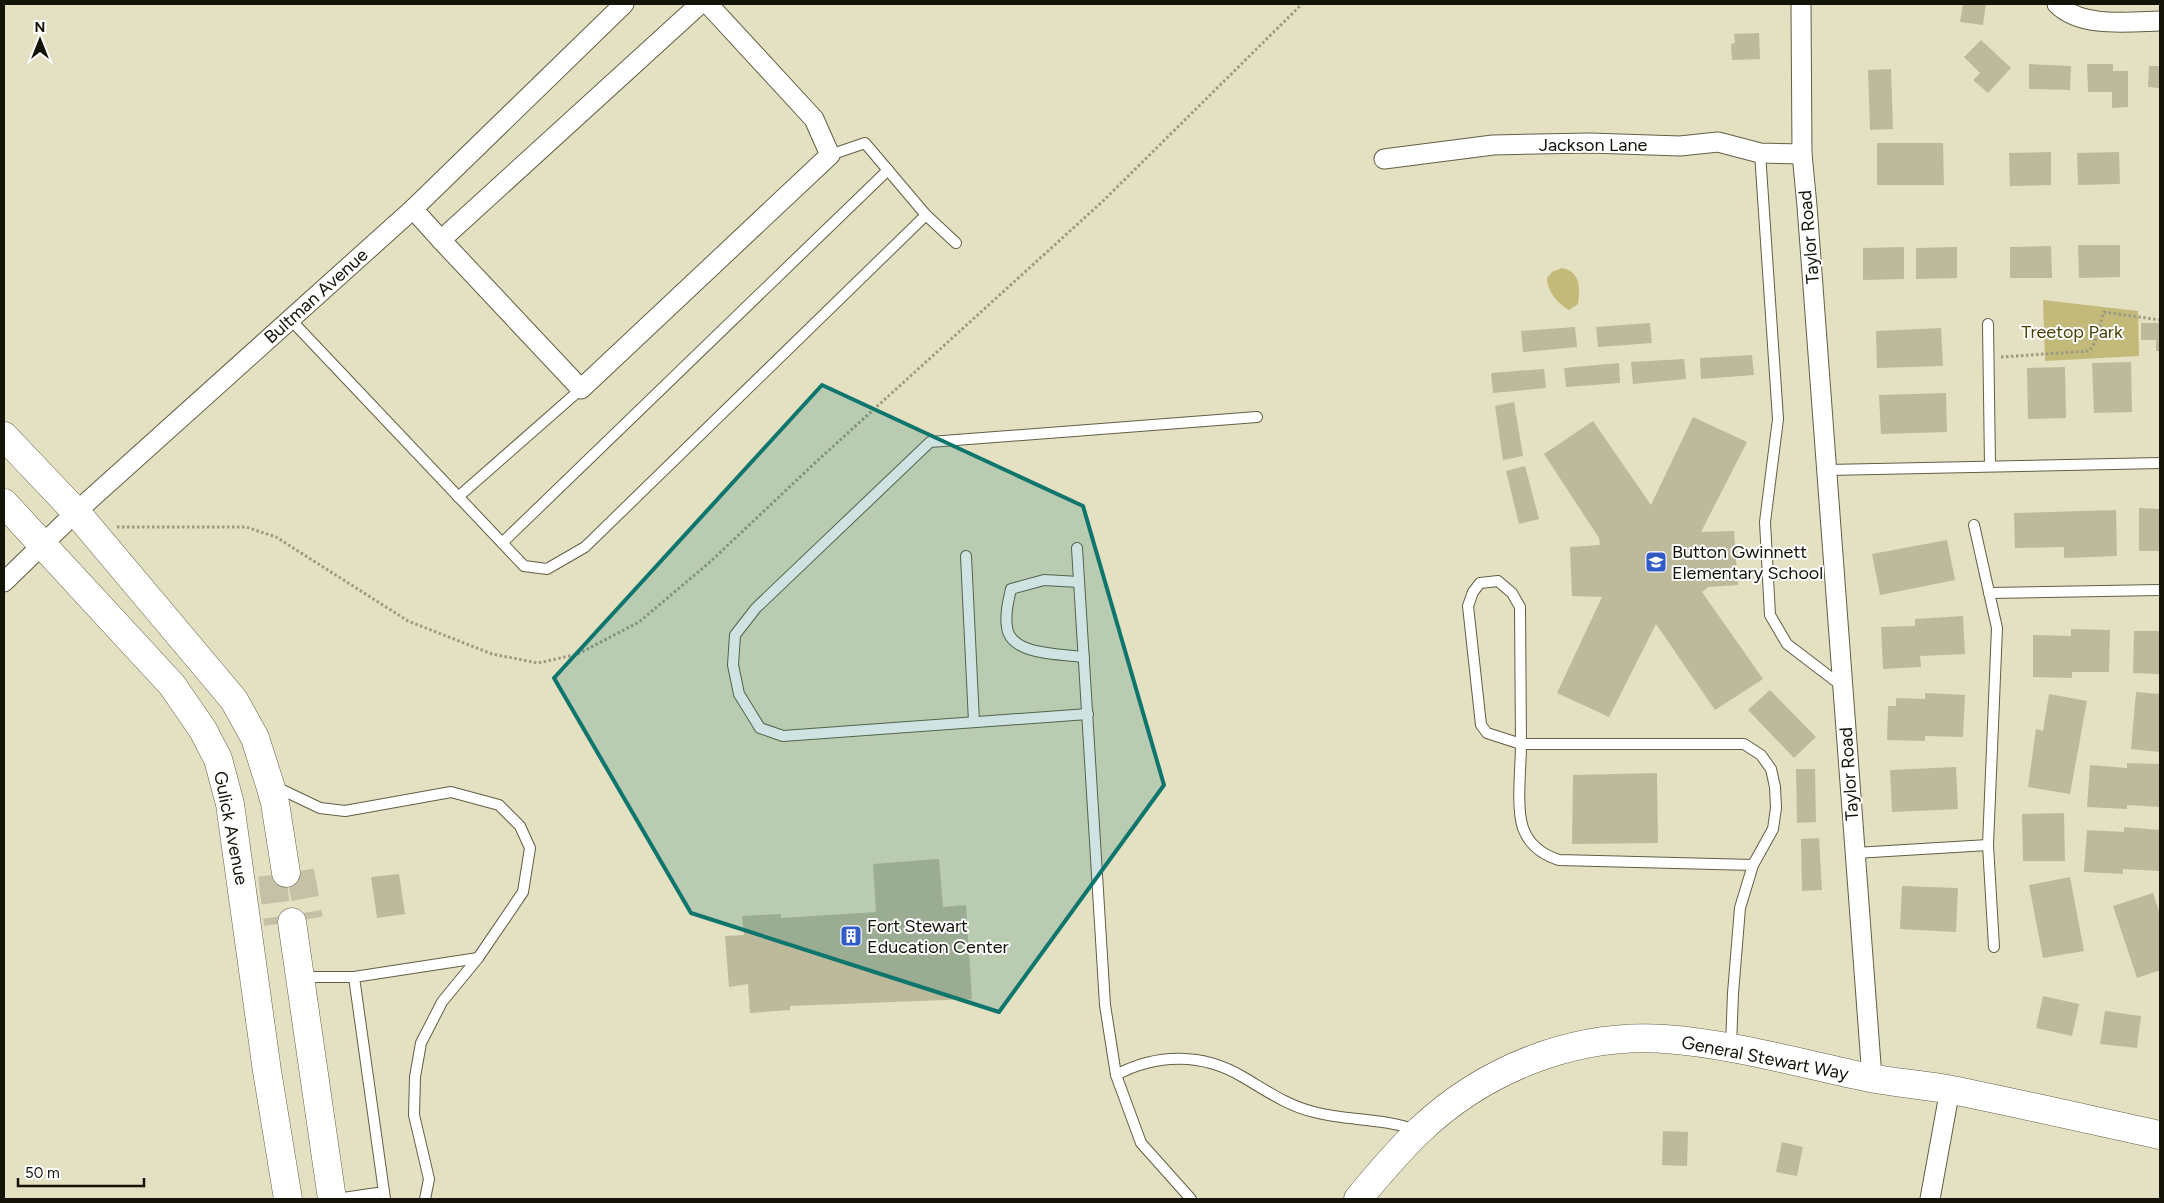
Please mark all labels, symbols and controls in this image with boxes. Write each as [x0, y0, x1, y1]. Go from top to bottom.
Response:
north arrow [15, 15, 65, 65]
text: N [35, 19, 45, 36]
street label: Jackson Lane [1539, 134, 1647, 156]
street label: Taylor Road [1794, 189, 1824, 285]
street label: Bultman Avenue [260, 244, 372, 348]
park label: Treetop Park [2021, 321, 2123, 343]
place label: Button Gwinnett Elementary School [1672, 541, 1823, 584]
school or university icon: Button Gwinnett Elementary School [1644, 550, 1668, 574]
street label: Taylor Road [1835, 726, 1863, 822]
street label: Gulick Avenue [209, 769, 253, 887]
place label: Fort Stewart Education Center [867, 915, 1009, 958]
building icon: Fort Stewart Education Center [839, 924, 863, 948]
street label: General Stewart Way [1679, 1031, 1851, 1085]
scale bar [18, 1156, 144, 1188]
text: 50 m [25, 1164, 60, 1182]

